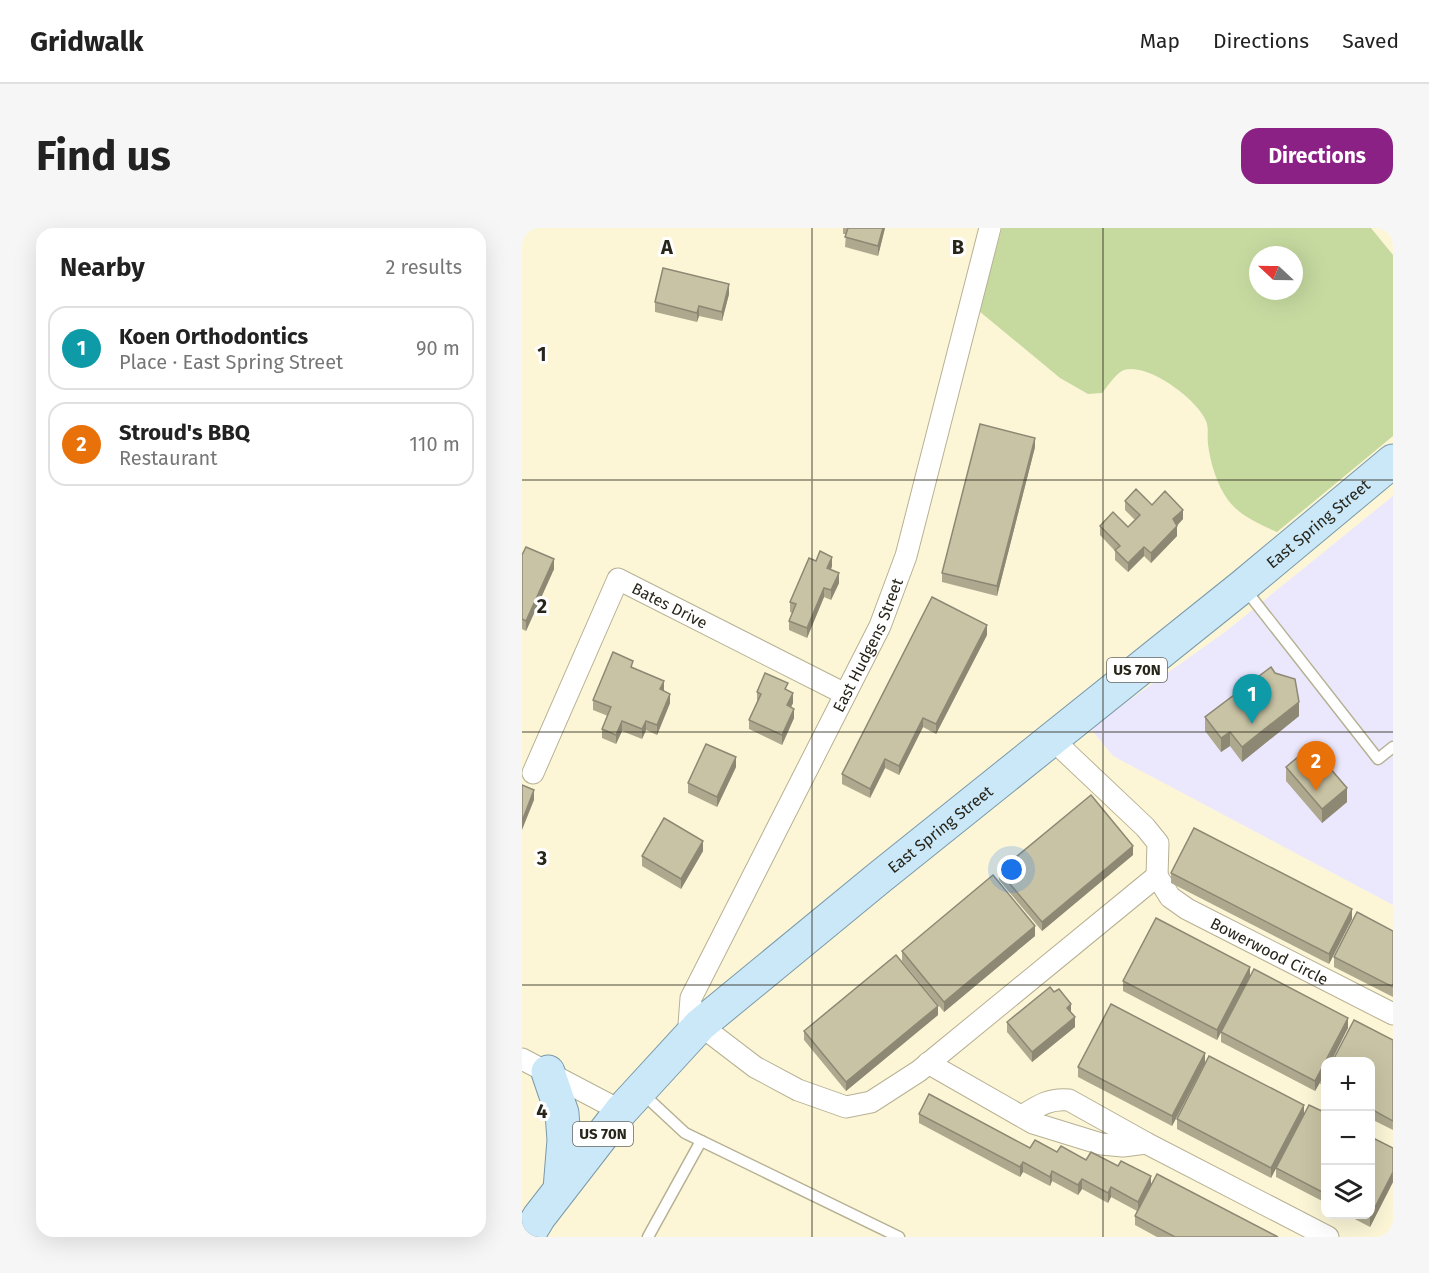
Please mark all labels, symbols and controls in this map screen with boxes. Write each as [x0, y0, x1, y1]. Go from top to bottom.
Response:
text: Gridwalk [30, 25, 143, 58]
text: Map [1140, 28, 1180, 54]
text: Directions [1213, 28, 1309, 54]
text: Saved [1342, 28, 1399, 54]
button: Directions [1241, 128, 1393, 184]
text: Find us [36, 131, 171, 181]
text: A [660, 235, 674, 259]
text: B [952, 235, 964, 259]
north arrow [1249, 246, 1303, 300]
text: Nearby [60, 252, 145, 283]
text: 2 results [385, 255, 462, 279]
text: Koen Orthodontics [119, 323, 308, 350]
text: 1 [77, 336, 86, 360]
text: 90 m [416, 336, 460, 360]
text: 1 [537, 342, 547, 366]
text: Place · East Spring Street [119, 350, 343, 374]
text: Stroud's BBQ [119, 419, 250, 446]
text: 2 [76, 432, 87, 456]
text: 110 m [409, 432, 460, 456]
text: Restaurant [119, 446, 217, 470]
street label: East Spring Street [1262, 475, 1374, 572]
street label: East Hudgens Street [828, 575, 907, 715]
street label: Bates Drive [629, 578, 711, 632]
text: 2 [537, 594, 547, 618]
road number: US 70N [1107, 658, 1167, 682]
pin: 1 [1232, 674, 1272, 724]
pin: 2 [1296, 742, 1336, 791]
street label: East Spring Street [884, 781, 996, 877]
text: 3 [536, 846, 547, 870]
your location [997, 855, 1026, 884]
street label: Bowerwood Circle [1207, 913, 1332, 989]
map controls [1321, 1057, 1375, 1219]
button: + [1321, 1057, 1375, 1111]
text: 4 [536, 1099, 548, 1123]
button: − [1321, 1111, 1375, 1165]
road number: US 70N [573, 1122, 633, 1146]
button: layers [1321, 1165, 1375, 1219]

